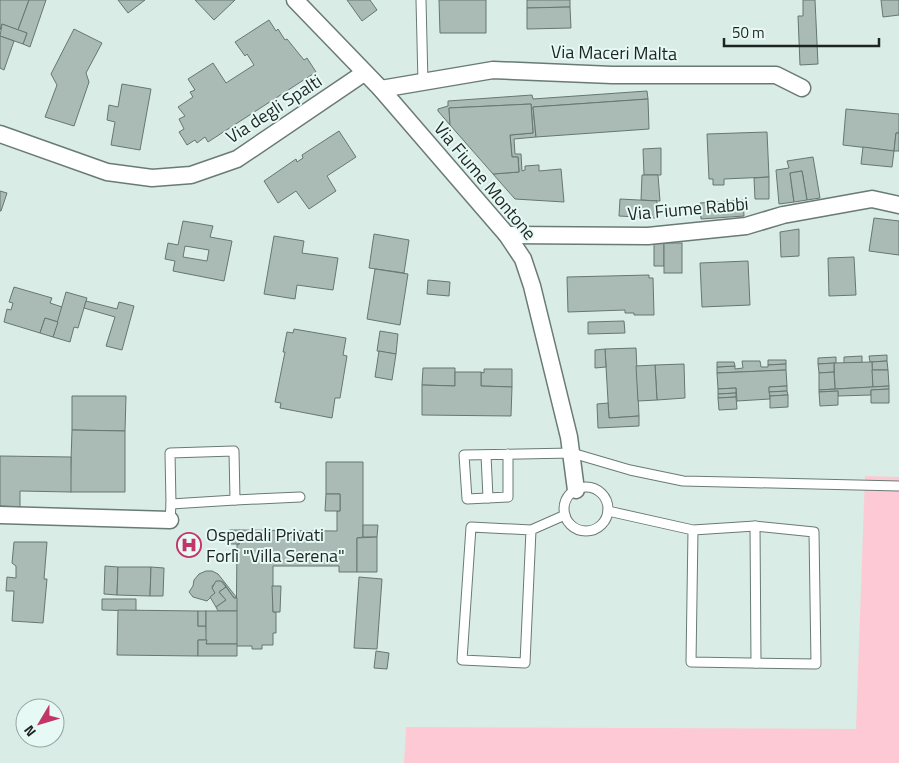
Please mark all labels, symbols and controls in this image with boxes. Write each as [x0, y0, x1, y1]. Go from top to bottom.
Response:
scale bar [724, 15, 879, 47]
text: 50 m [732, 21, 765, 44]
street label: Via Maceri Malta [551, 38, 677, 67]
street label: Via degli Spalti [220, 67, 327, 150]
street label: Via Fiume Montone [428, 116, 543, 246]
street label: Via Fiume Rabbi [626, 190, 750, 227]
place label: Ospedali Privati Forlì "Villa Serena" [206, 521, 345, 569]
hospital icon: Ospedali Privati Forlì "Villa Serena" [176, 532, 202, 558]
north arrow [15, 698, 65, 748]
text: N [18, 721, 41, 742]

